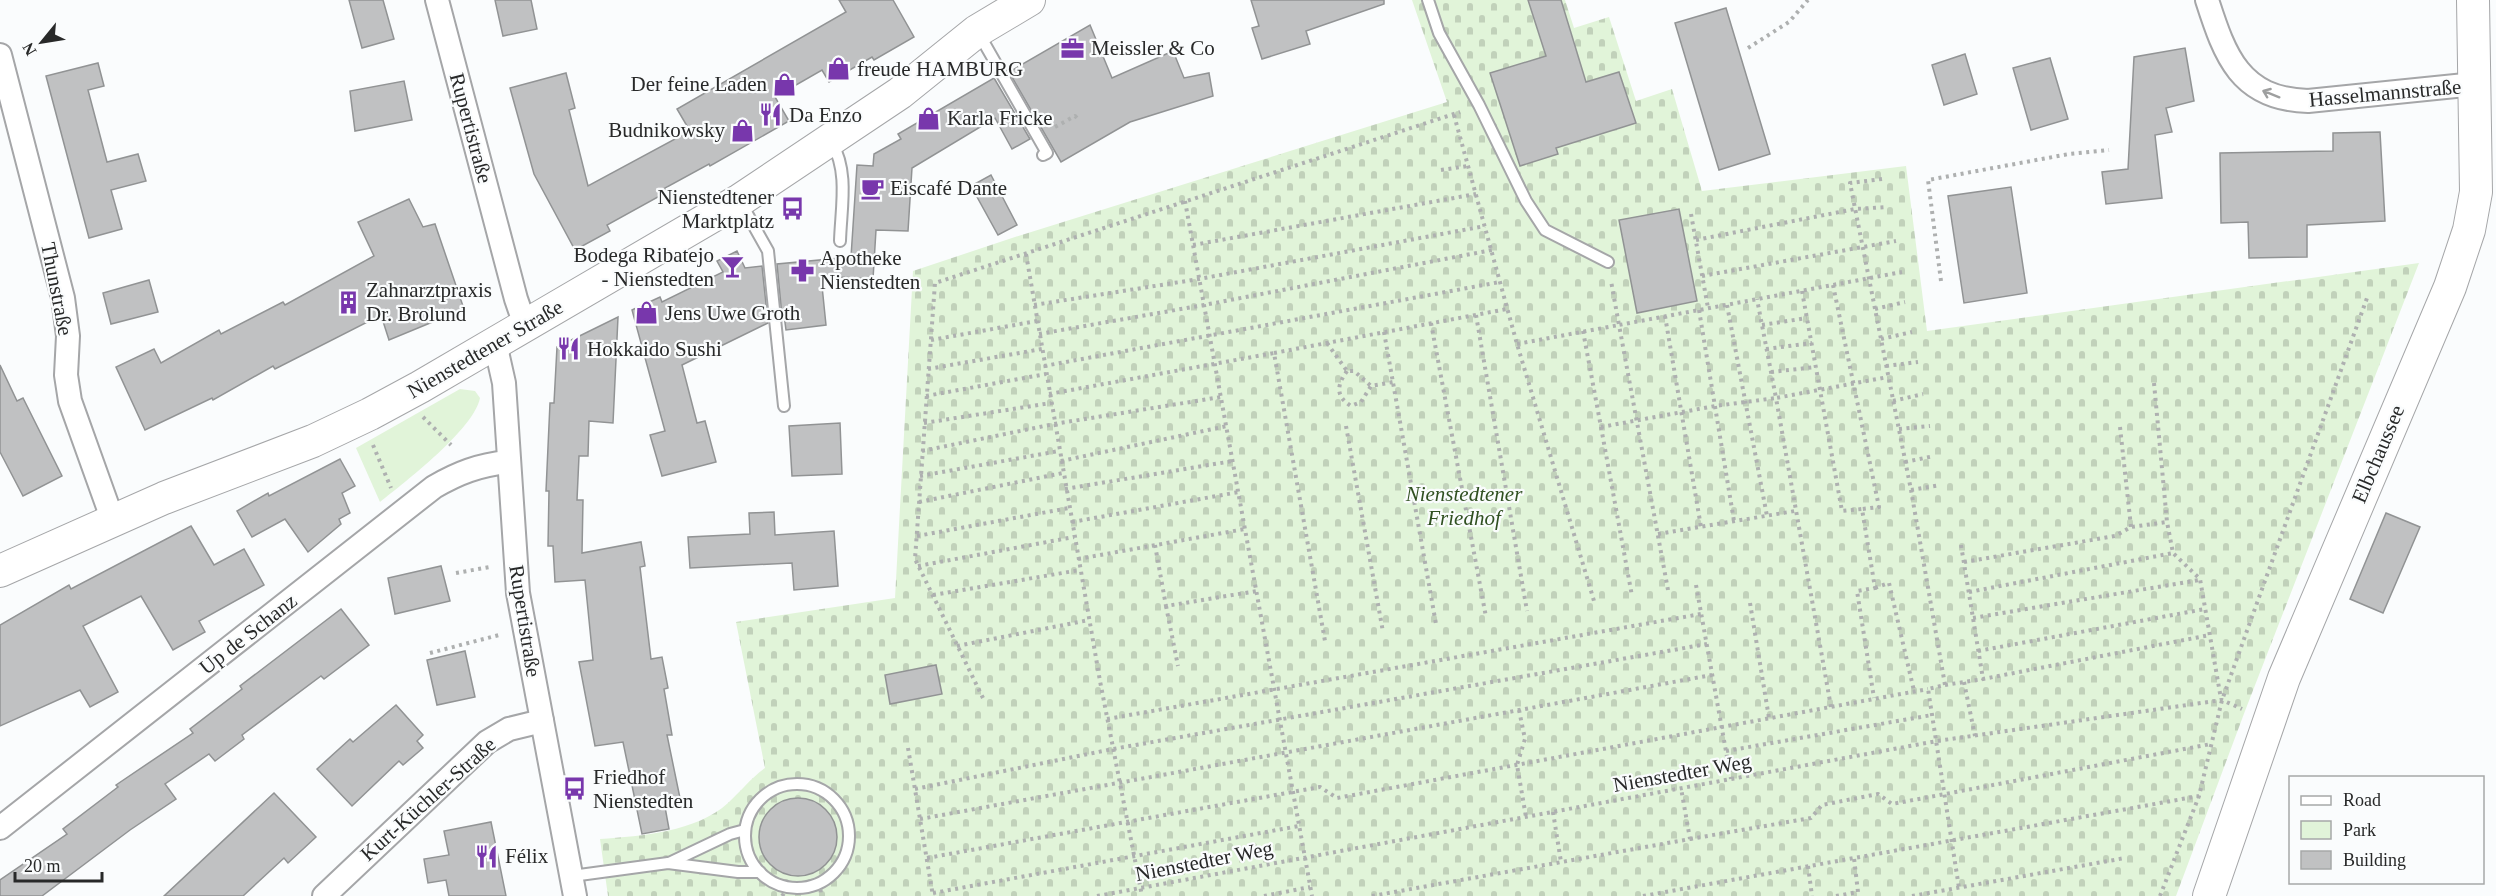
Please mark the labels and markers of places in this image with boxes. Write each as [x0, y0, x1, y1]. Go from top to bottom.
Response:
office icon: Meissler & Co [1060, 35, 1086, 61]
place label: Meissler & Co [1091, 36, 1215, 60]
shop icon: freude HAMBURG [826, 56, 852, 82]
place label: freude HAMBURG [857, 57, 1023, 81]
shop icon: Der feine Laden [772, 71, 798, 97]
place label: Der feine Laden [631, 72, 767, 96]
restaurant icon: Da Enzo [758, 102, 784, 128]
place label: Da Enzo [789, 103, 862, 127]
shop icon: Karla Fricke [916, 105, 942, 131]
place label: Karla Fricke [947, 106, 1053, 130]
shop icon: Budnikowsky [730, 117, 756, 143]
place label: Budnikowsky [608, 118, 725, 142]
cafe icon: Eiscafé Dante [859, 175, 885, 201]
place label: Eiscafé Dante [890, 176, 1007, 200]
place label: Nienstedtener Marktplatz [657, 185, 774, 233]
bus stop icon: Nienstedtener Marktplatz [779, 196, 805, 222]
place label: Bodega Ribatejo - Nienstedten [573, 243, 715, 291]
place label: Apotheke Nienstedten [820, 246, 921, 294]
bar icon: Bodega Ribatejo - Nienstedten [719, 254, 745, 280]
pharmacy icon: Apotheke Nienstedten [789, 257, 815, 283]
place label: Zahnarztpraxis Dr. Brolund [366, 278, 492, 326]
building icon: Zahnarztpraxis Dr. Brolund [335, 289, 361, 315]
shop icon: Jens Uwe Groth [634, 300, 660, 326]
place label: Jens Uwe Groth [665, 301, 801, 325]
restaurant icon: Hokkaido Sushi [556, 336, 582, 362]
place label: Hokkaido Sushi [587, 337, 722, 361]
place label: Friedhof Nienstedten [593, 765, 694, 813]
bus stop icon: Friedhof Nienstedten [562, 776, 588, 802]
restaurant icon: Félix [474, 843, 500, 869]
place label: Félix [505, 844, 549, 868]

